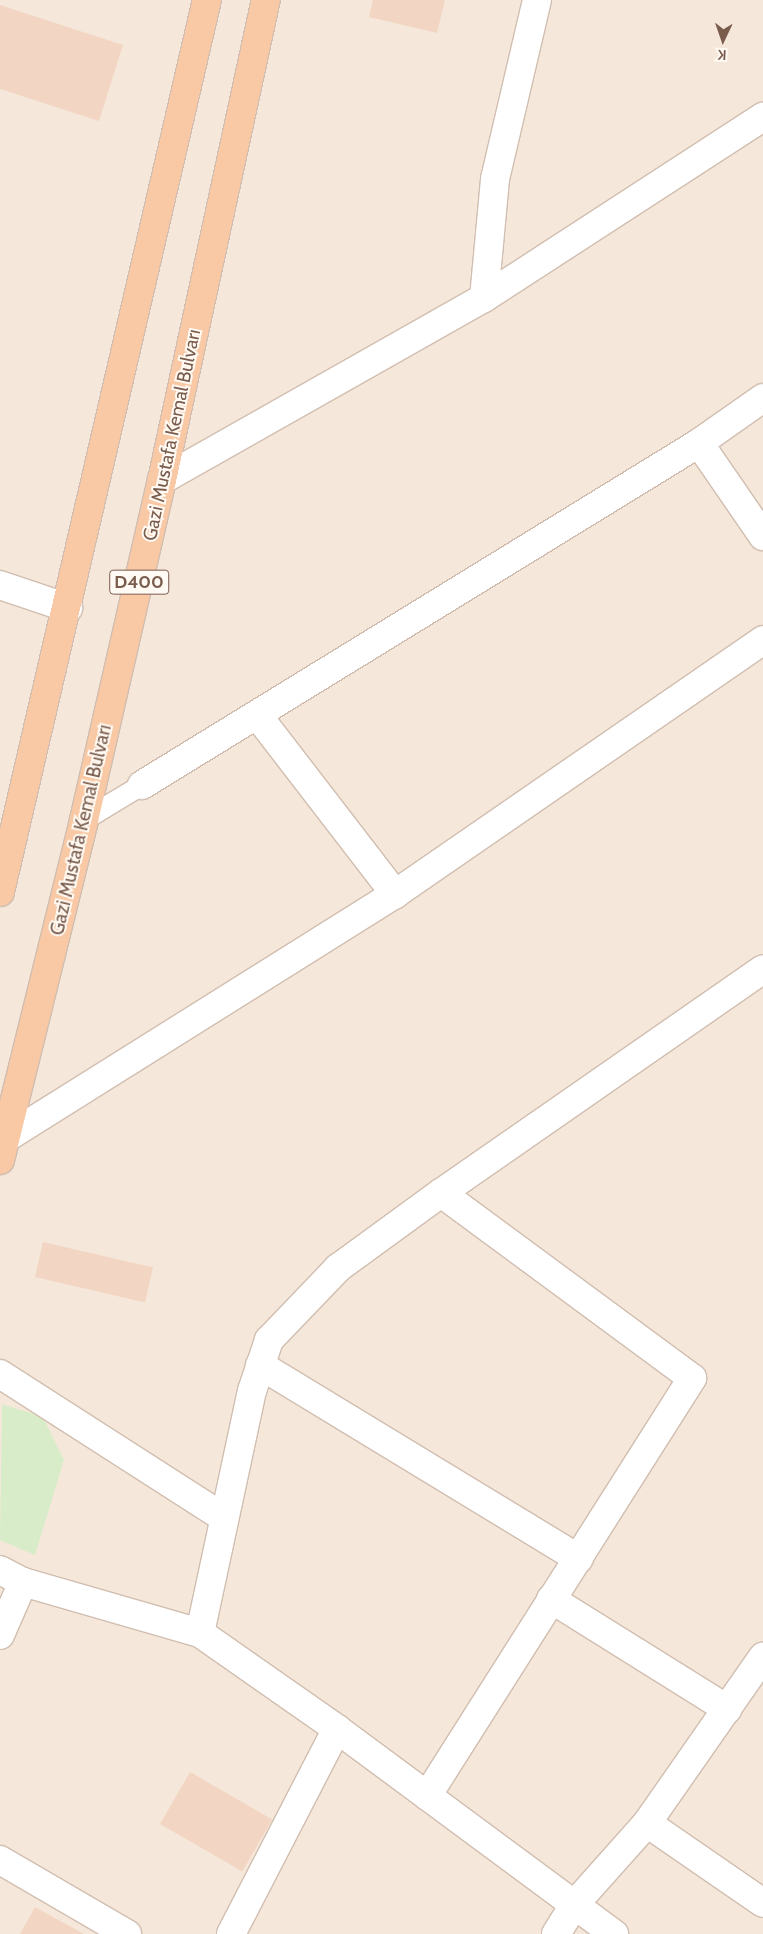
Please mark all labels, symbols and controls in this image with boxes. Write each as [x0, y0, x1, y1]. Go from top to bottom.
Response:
north arrow [698, 15, 748, 65]
text: K [717, 46, 727, 64]
street label: Gazi Mustafa Kemal Bulvarı [138, 327, 206, 543]
road number: D400 [109, 566, 169, 598]
street label: Gazi Mustafa Kemal Bulvarı [46, 722, 116, 938]

